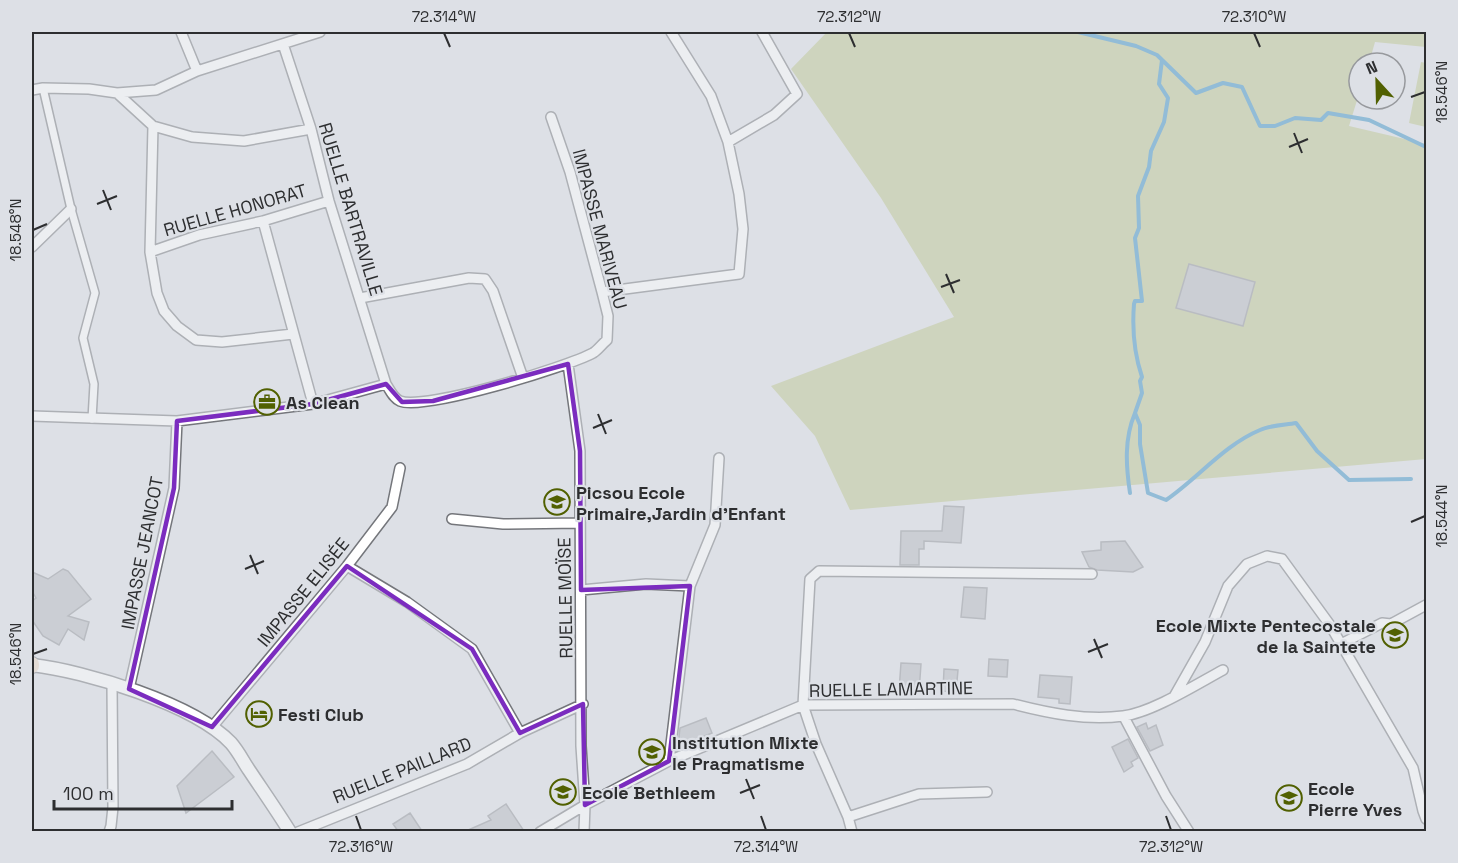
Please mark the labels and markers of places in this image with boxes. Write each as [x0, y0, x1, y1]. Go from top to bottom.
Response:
office icon: As Clean [252, 387, 282, 417]
place label: As Clean [286, 391, 360, 414]
place label: Picsou Ecole Primaire,Jardin d'Enfant [576, 481, 786, 525]
school or university icon: Picsou Ecole Primaire,Jardin d'Enfant [542, 487, 572, 517]
place label: Ecole Mixte Pentecostale de la Saintete [1156, 614, 1376, 658]
school or university icon: Ecole Mixte Pentecostale de la Saintete [1380, 620, 1410, 650]
hotel icon: Festi Club [244, 699, 274, 729]
place label: Festi Club [278, 703, 364, 726]
place label: Institution Mixte le Pragmatisme [672, 731, 819, 775]
school or university icon: Institution Mixte le Pragmatisme [637, 737, 667, 767]
school or university icon: Ecole Bethleem [548, 777, 578, 807]
place label: Ecole Pierre Yves [1308, 777, 1402, 821]
place label: Ecole Bethleem [582, 781, 716, 804]
school or university icon: Ecole Pierre Yves [1274, 783, 1304, 813]

